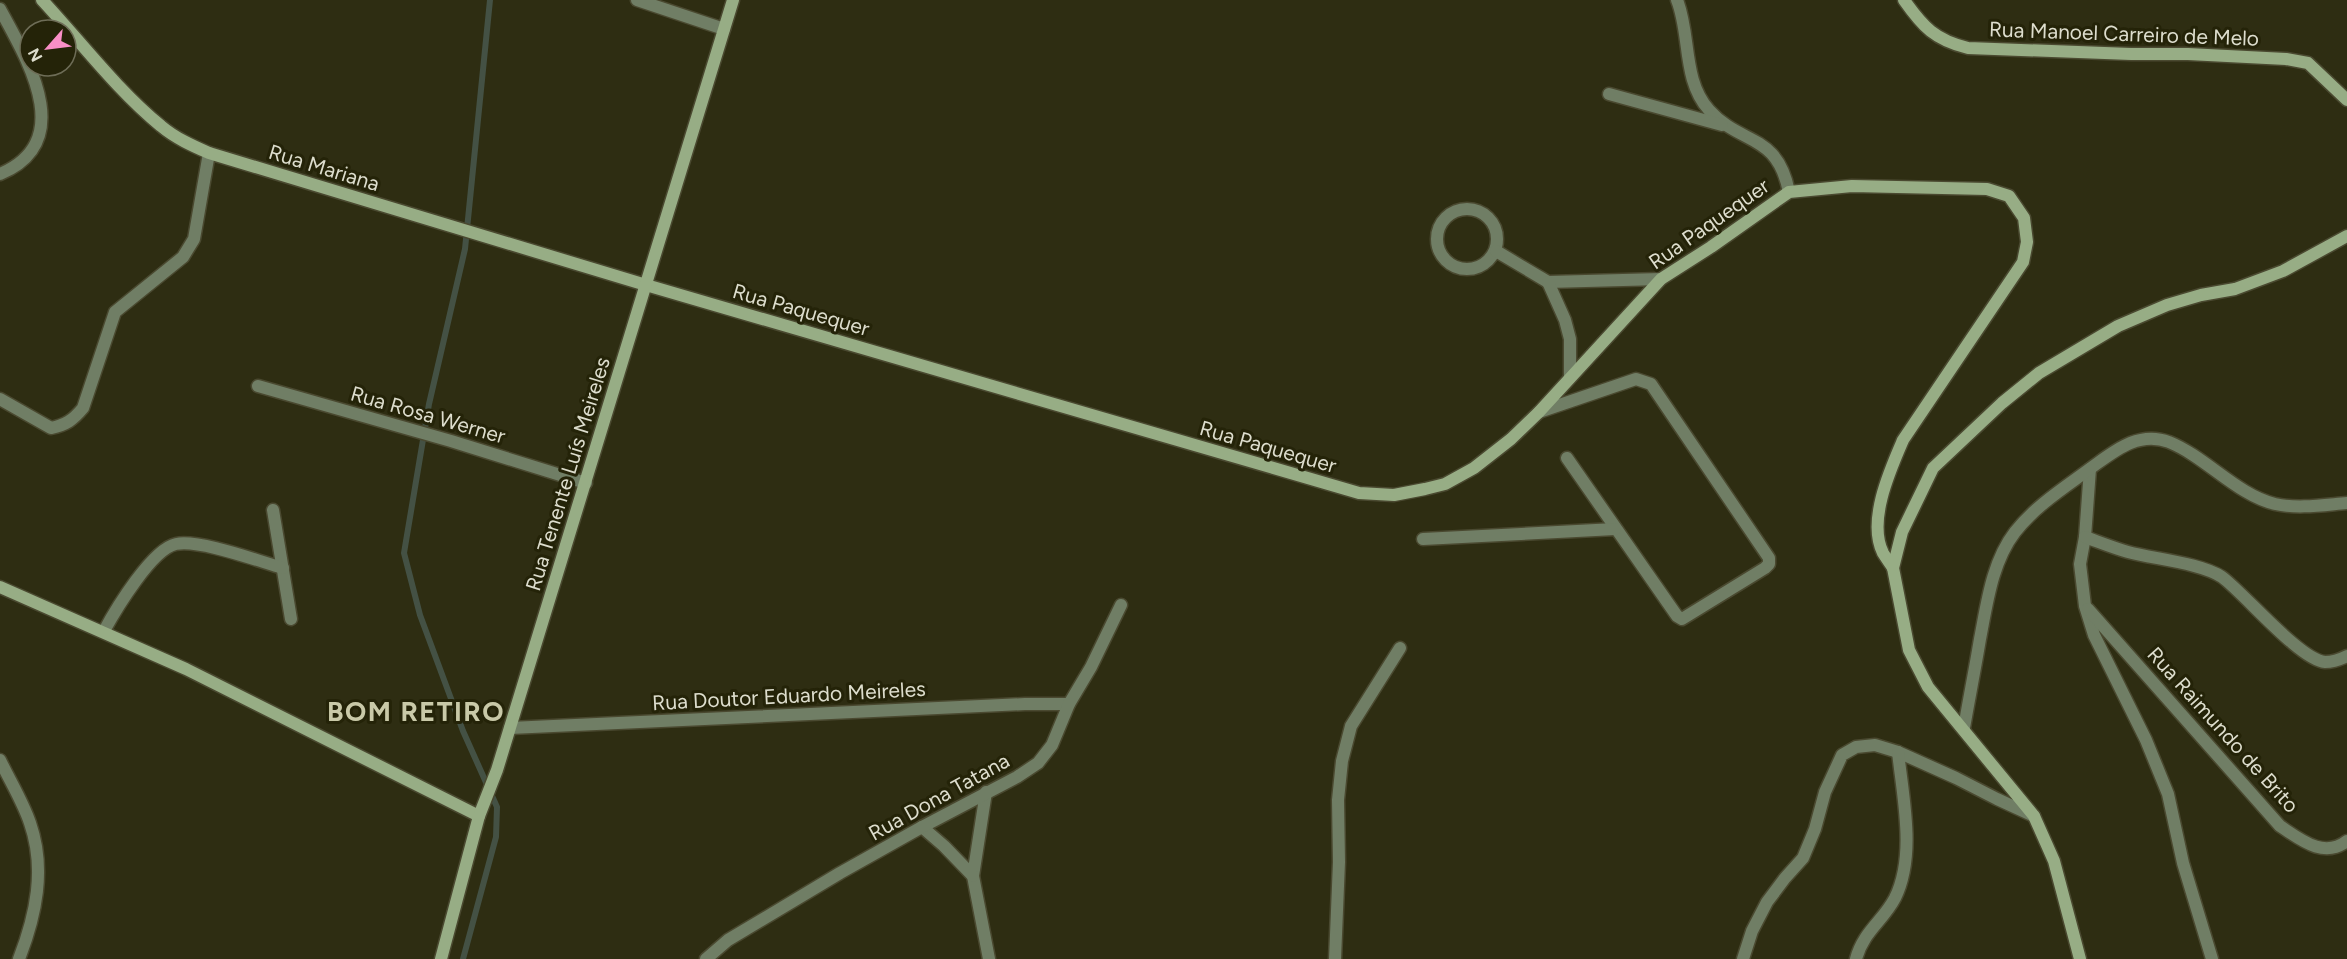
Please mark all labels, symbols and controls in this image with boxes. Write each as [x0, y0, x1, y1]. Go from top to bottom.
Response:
street label: Rua Manoel Carreiro de Melo [1989, 16, 2259, 51]
north arrow [18, 18, 78, 78]
text: N [24, 45, 46, 65]
street label: Rua Mariana [266, 139, 382, 196]
street label: Rua Paquequer [1644, 173, 1774, 274]
street label: Rua Paquequer [730, 278, 872, 341]
street label: Rua Tenente Luís Meireles [520, 354, 615, 594]
street label: Rua Rosa Werner [348, 380, 508, 449]
street label: Rua Paquequer [1197, 415, 1339, 478]
street label: Rua Raimundo de Brito [2142, 642, 2304, 818]
street label: Rua Doutor Eduardo Meireles [652, 676, 926, 715]
district label: BOM RETIRO [327, 695, 505, 728]
street label: Rua Dona Tatana [864, 748, 1013, 846]

